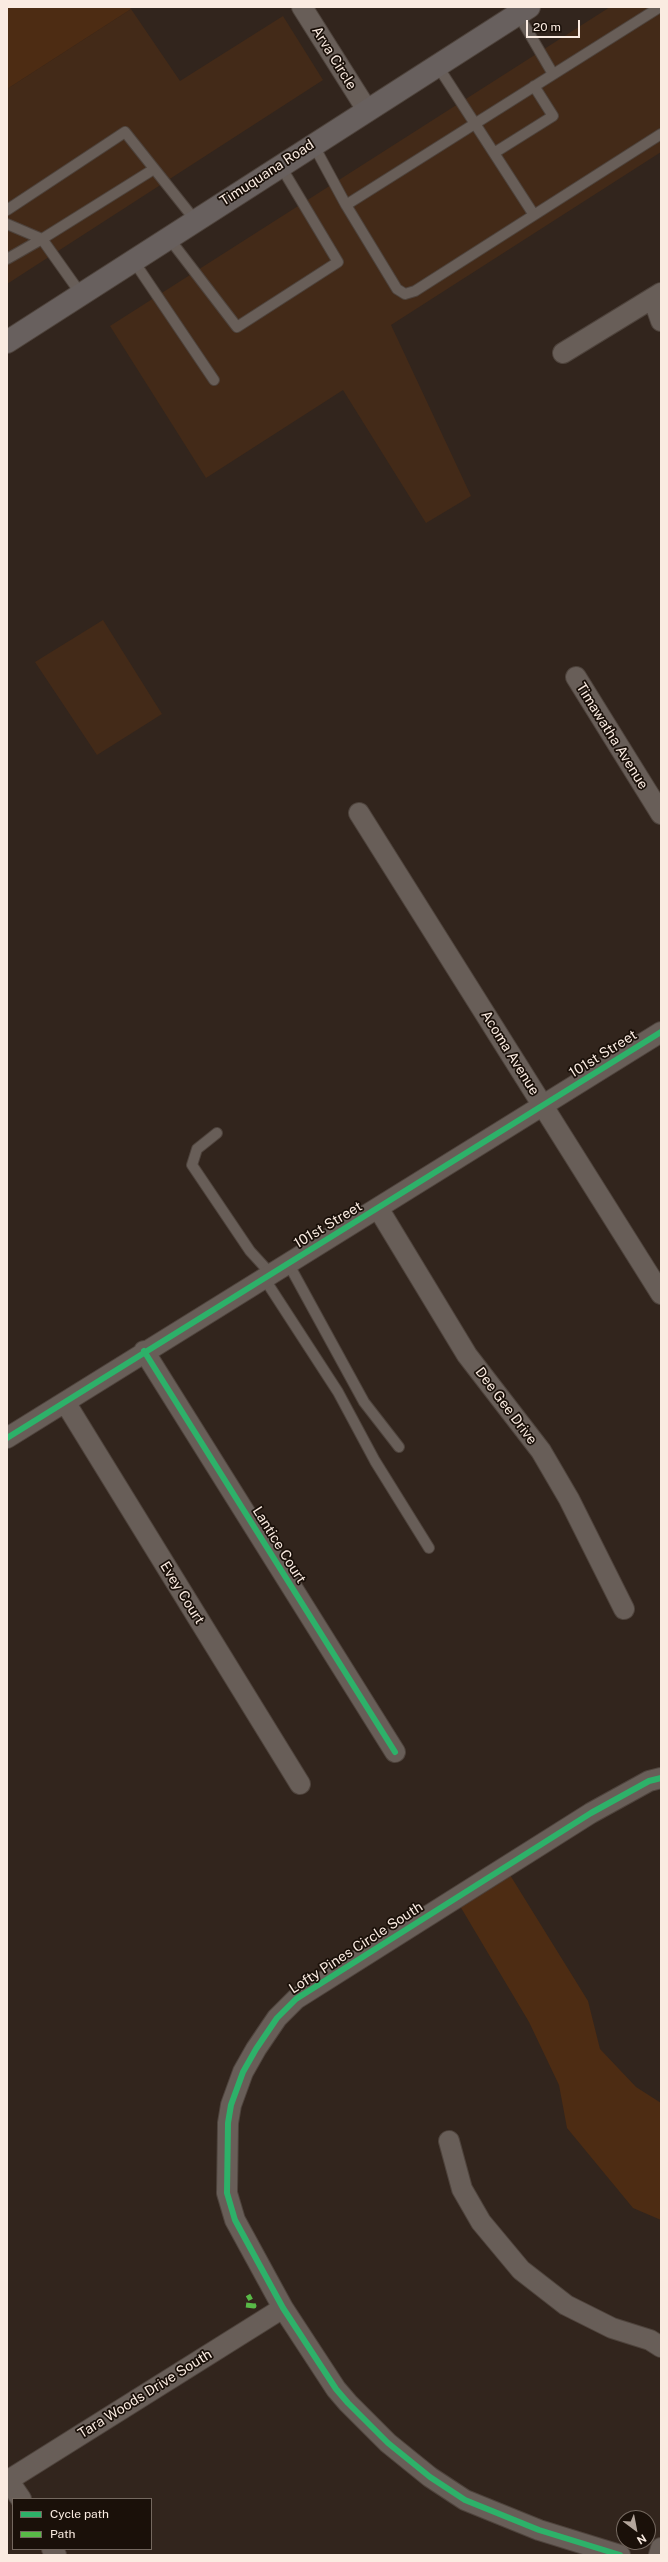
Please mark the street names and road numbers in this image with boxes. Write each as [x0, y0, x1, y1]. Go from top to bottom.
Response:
street label: Arva Circle [308, 23, 360, 93]
street label: Timuquana Road [217, 136, 317, 210]
street label: Timawatha Avenue [572, 680, 652, 792]
street label: Acoma Avenue [477, 1008, 543, 1098]
street label: 101st Street [566, 1027, 640, 1081]
street label: 101st Street [291, 1198, 365, 1252]
street label: Dee Gee Drive [472, 1364, 540, 1448]
street label: Lantice Court [249, 1503, 309, 1587]
street label: Evey Court [156, 1559, 208, 1627]
street label: Lofty Pines Circle South [286, 1898, 426, 1998]
street label: Tara Woods Drive South [75, 2346, 215, 2442]

